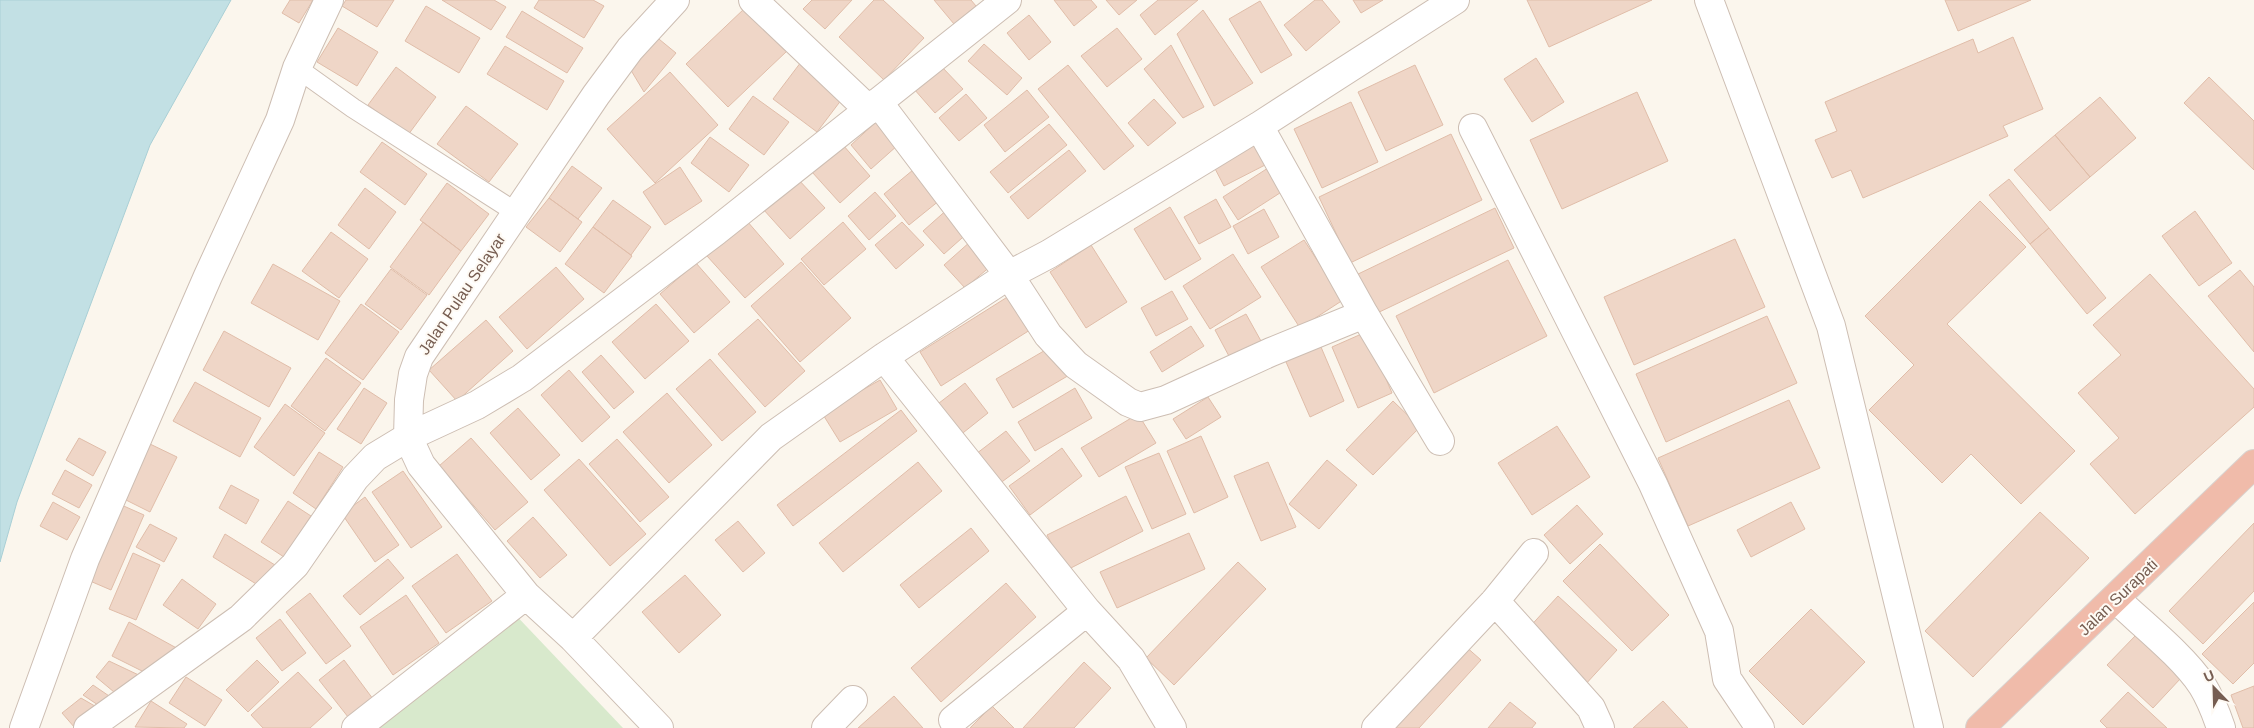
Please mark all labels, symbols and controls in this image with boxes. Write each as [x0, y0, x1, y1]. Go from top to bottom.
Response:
street label: Jalan Pulau Selayar [415, 230, 509, 358]
street label: Jalan Surapati [2075, 555, 2161, 639]
north arrow [2189, 663, 2239, 713]
text: U [2201, 667, 2217, 685]

